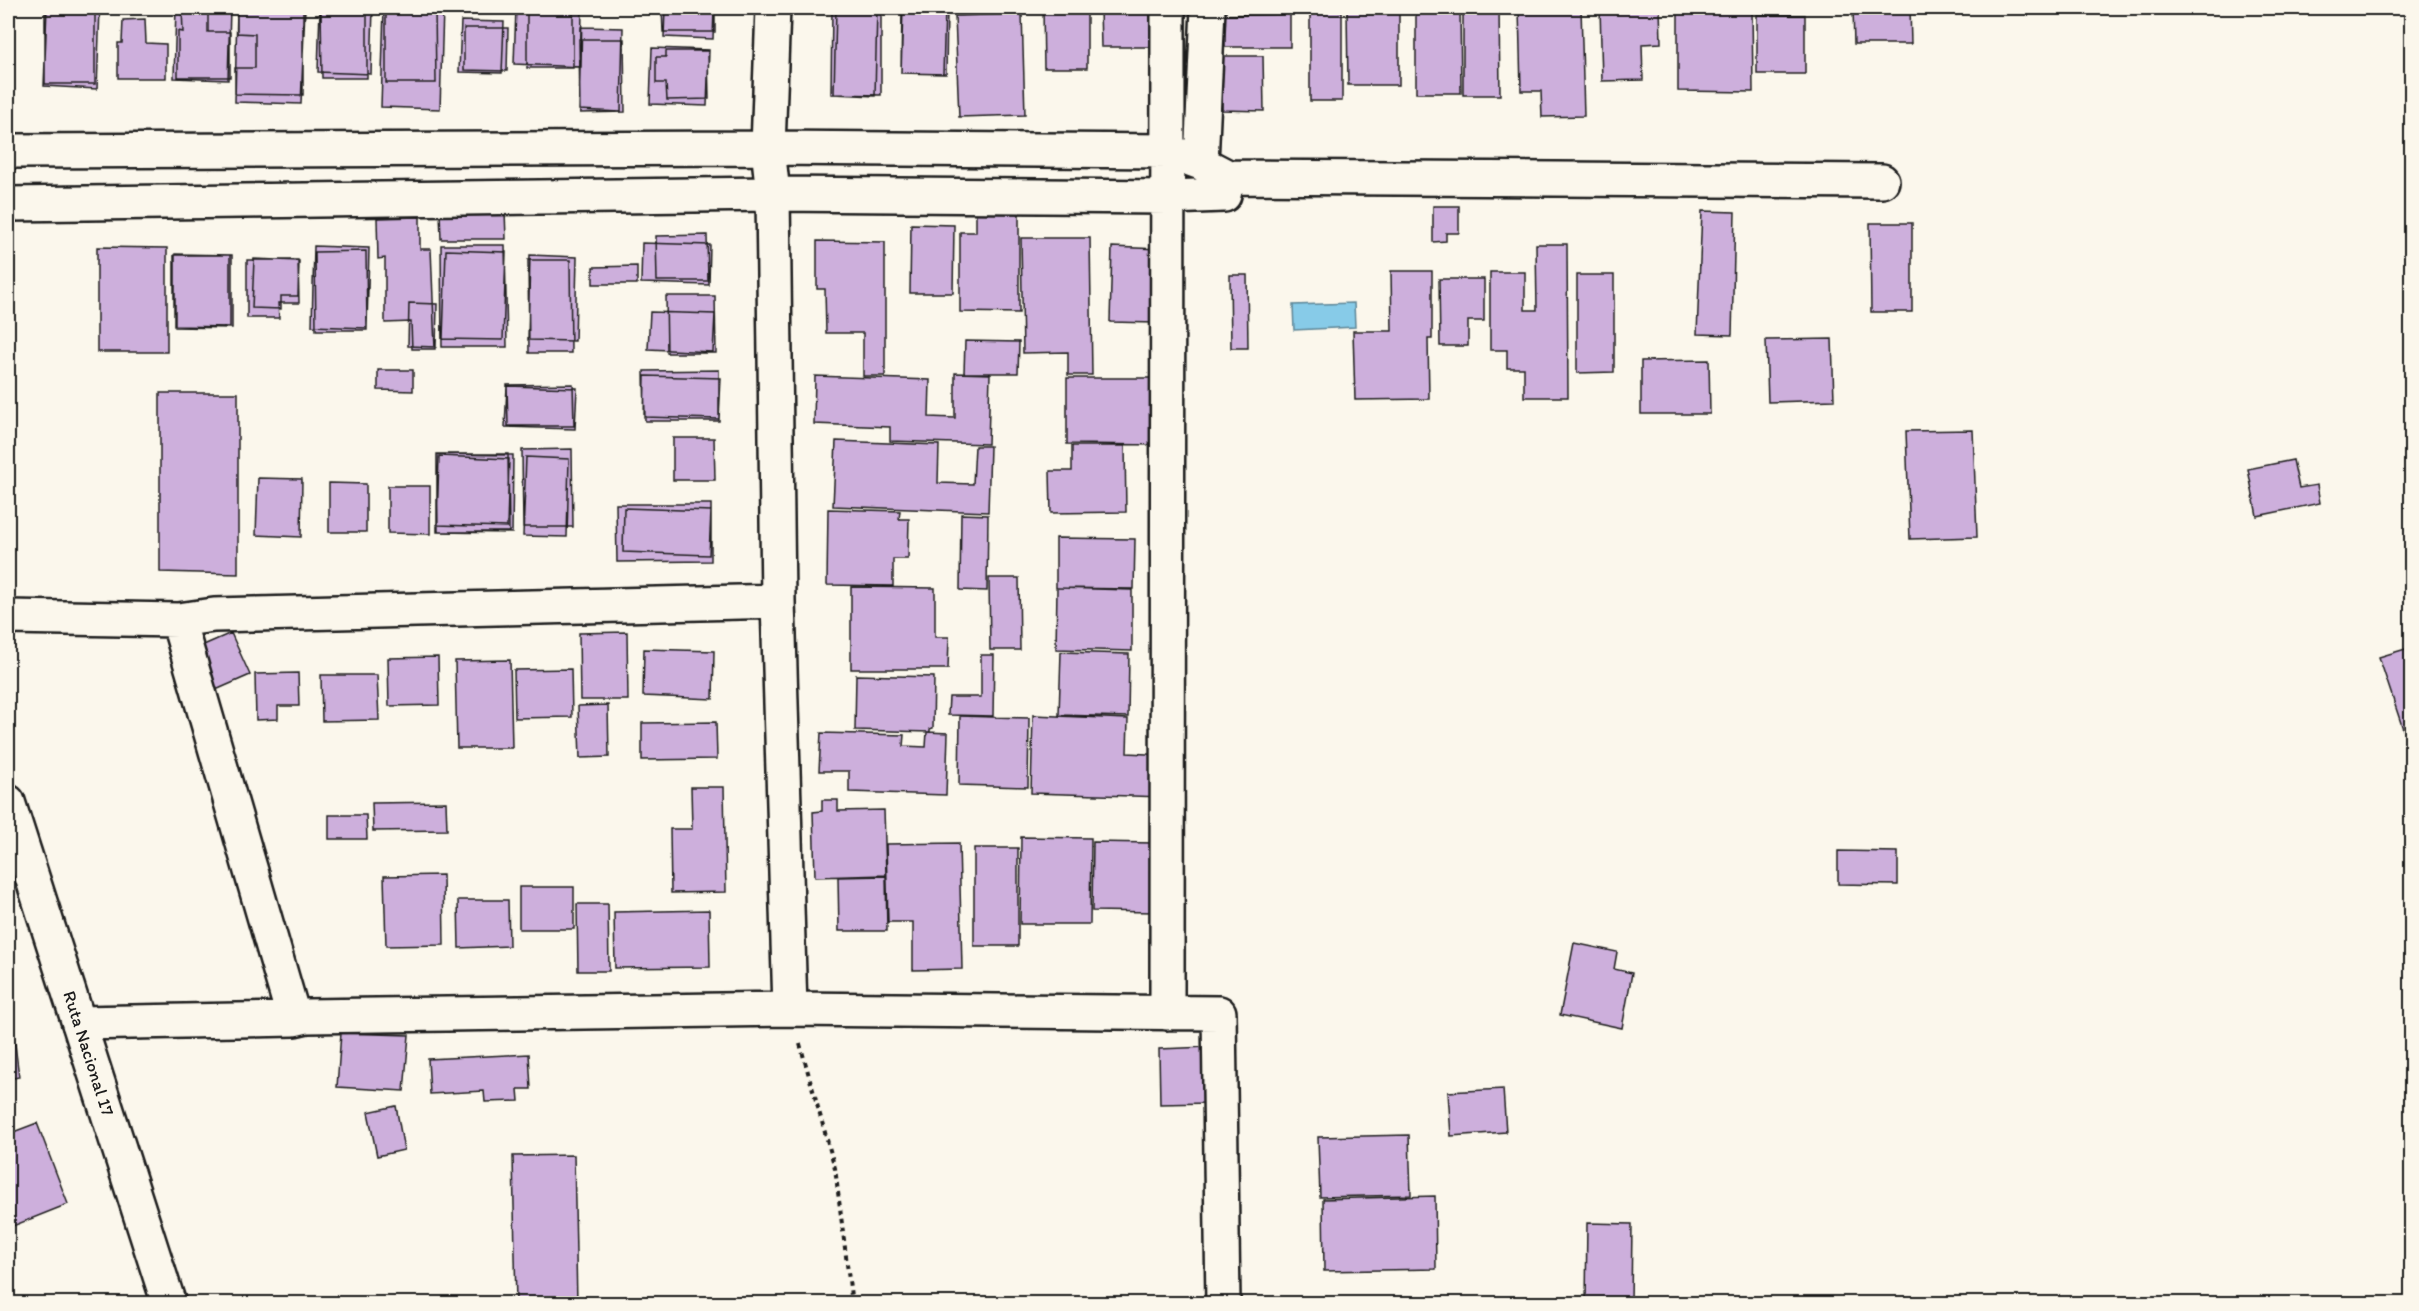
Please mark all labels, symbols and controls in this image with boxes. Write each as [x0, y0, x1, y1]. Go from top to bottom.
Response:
street label: Ruta Nacional 17 [58, 988, 119, 1119]

